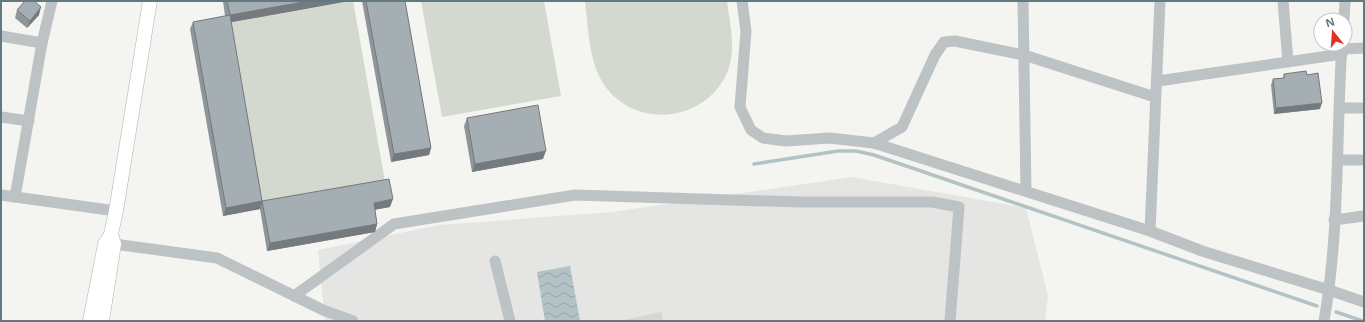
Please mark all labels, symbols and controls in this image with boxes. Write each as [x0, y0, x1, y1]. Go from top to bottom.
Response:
north arrow [1313, 12, 1353, 52]
text: N [1323, 13, 1336, 30]

